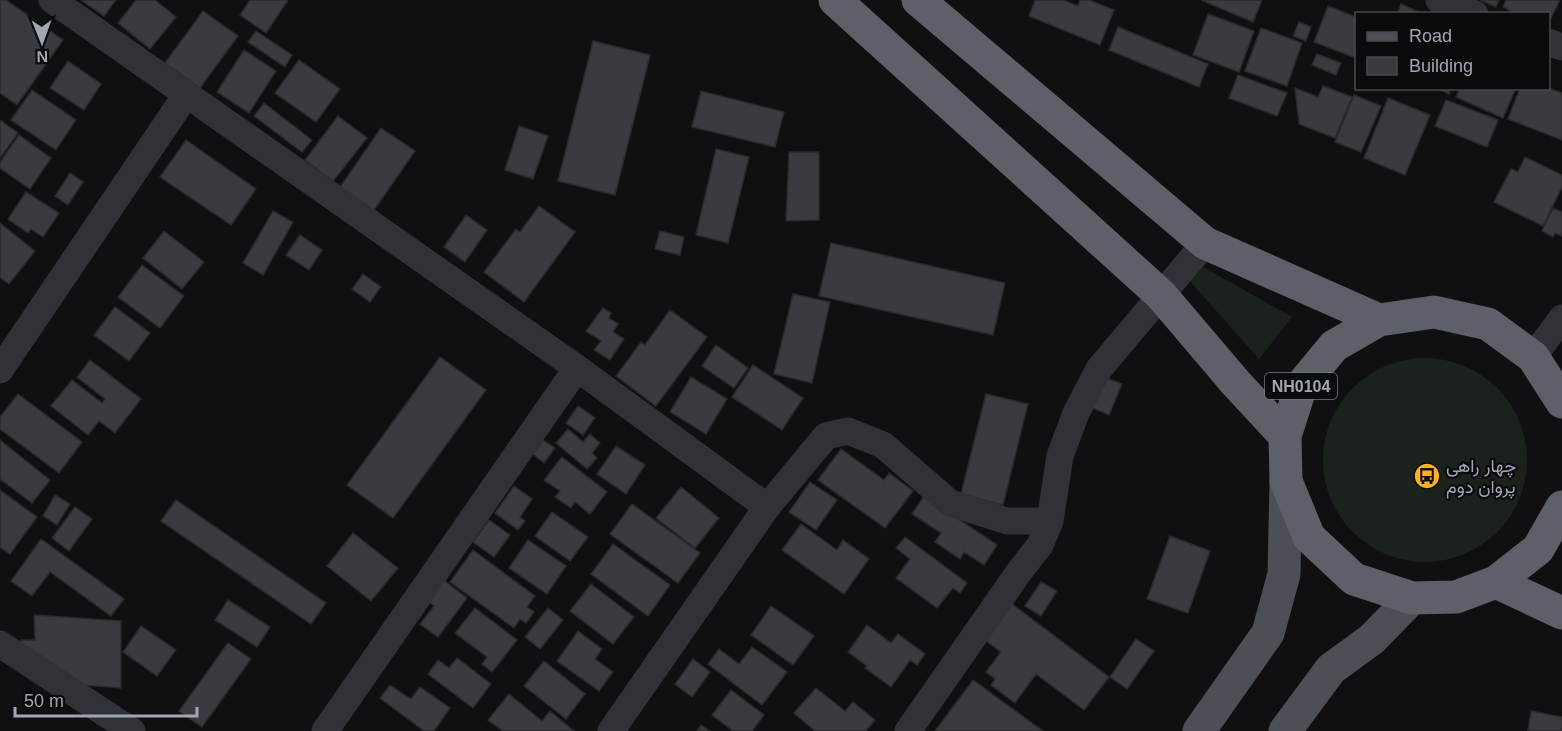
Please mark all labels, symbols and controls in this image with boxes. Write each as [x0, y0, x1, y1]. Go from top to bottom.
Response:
north arrow [12, 12, 72, 72]
legend [1355, 12, 1550, 90]
text: Road [1409, 26, 1452, 46]
text: N [36, 48, 48, 65]
text: Building [1409, 56, 1473, 76]
road number: NH0104 [1265, 373, 1337, 399]
place label: چهار راهی پروان دوم [1446, 456, 1516, 499]
bus stop icon: چهار راهی پروان دوم [1412, 461, 1442, 491]
scale bar [15, 680, 196, 718]
text: 50 m [24, 691, 64, 711]

